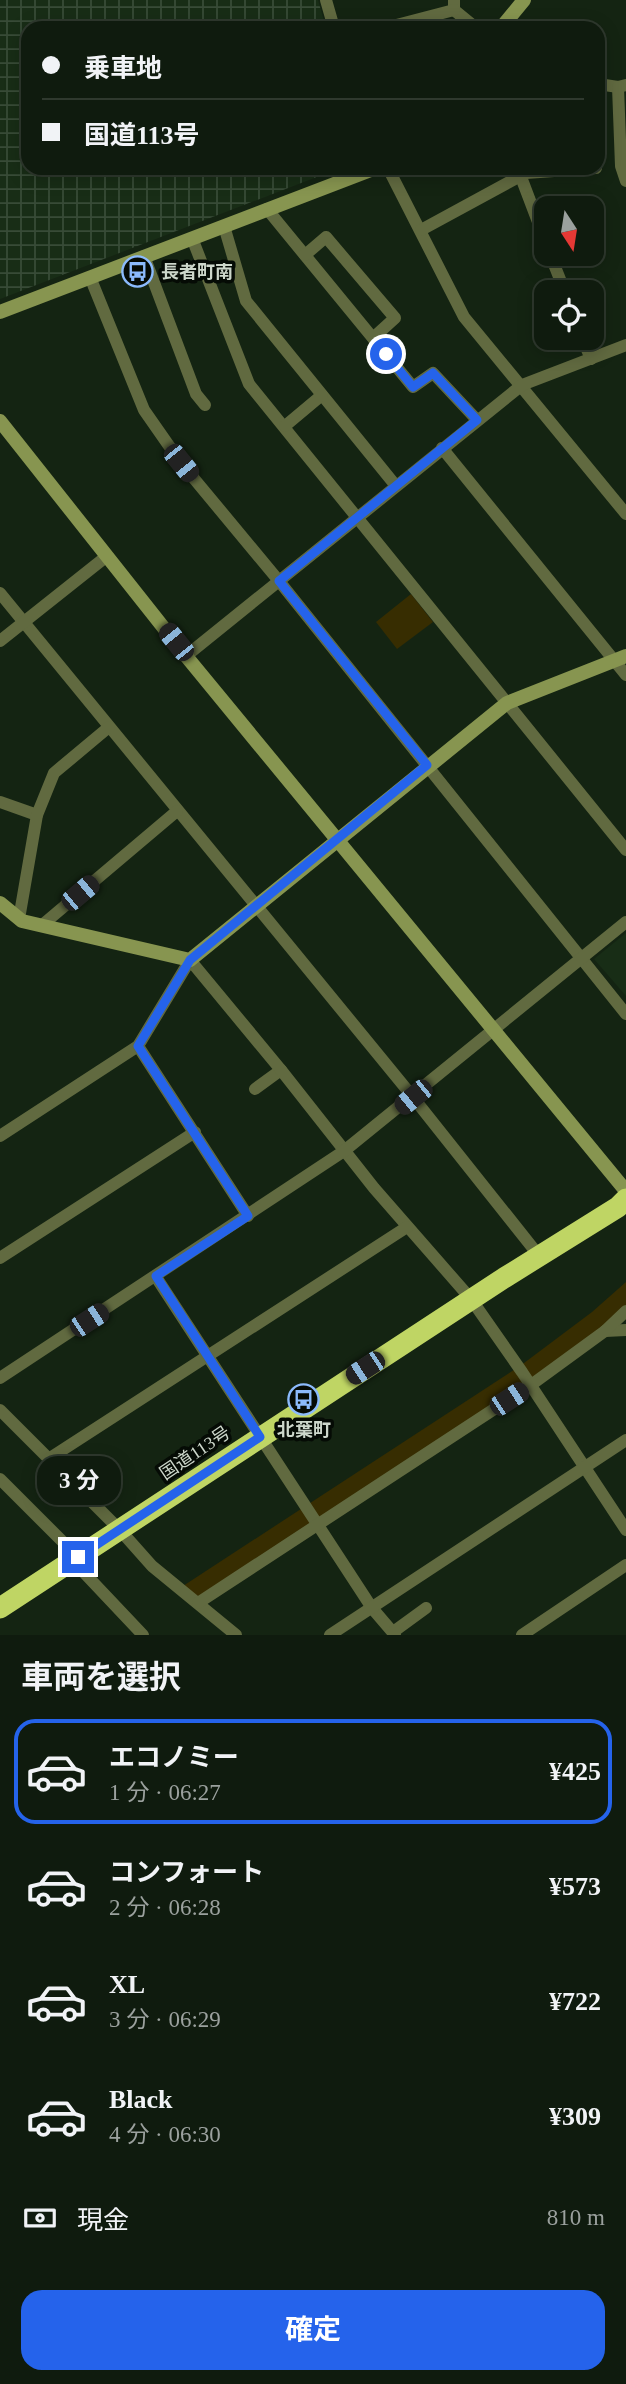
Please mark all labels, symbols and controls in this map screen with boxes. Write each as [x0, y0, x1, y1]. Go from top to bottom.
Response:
text: 乗車地 [84, 54, 162, 83]
text: 国道113号 [84, 121, 200, 150]
north arrow [534, 196, 604, 266]
map controls [534, 196, 604, 350]
bus stop icon: 長者町南 [121, 255, 155, 289]
place label: 長者町南 [161, 262, 233, 282]
button: locate [534, 280, 604, 350]
route start [370, 338, 402, 370]
car [160, 440, 203, 486]
car [155, 619, 198, 665]
car [58, 871, 103, 915]
car [391, 1076, 436, 1118]
car [66, 1300, 113, 1340]
car [342, 1348, 389, 1388]
car [486, 1379, 533, 1419]
bus stop icon: 北葉町 [287, 1382, 321, 1416]
place label: 北葉町 [277, 1420, 331, 1440]
street label: 国道113号 [156, 1422, 234, 1484]
callout: 3 分 [36, 1456, 120, 1504]
text: 3 分 [59, 1468, 99, 1493]
route end [62, 1541, 94, 1573]
text: 車両を選択 [21, 1659, 181, 1695]
icon: car [25, 1740, 88, 1803]
text: エコノミー [109, 1743, 239, 1772]
text: ¥425 [549, 1757, 601, 1786]
text: 1 分 · 06:27 [109, 1780, 221, 1805]
icon: car [25, 1855, 88, 1918]
text: コンフォート [109, 1858, 264, 1887]
text: ¥573 [549, 1872, 601, 1901]
text: 2 分 · 06:28 [109, 1895, 221, 1920]
icon: car [25, 1970, 88, 2033]
text: XL [109, 1970, 145, 1999]
text: ¥722 [549, 1987, 601, 2016]
text: 3 分 · 06:29 [109, 2007, 221, 2032]
icon: car [25, 2085, 88, 2148]
text: Black [109, 2085, 173, 2114]
text: ¥309 [549, 2102, 601, 2131]
text: 4 分 · 06:30 [109, 2122, 221, 2147]
icon: cash [21, 2199, 59, 2237]
text: 810 m [547, 2205, 605, 2230]
text: 現金 [77, 2206, 129, 2235]
button: 確定 [21, 2290, 605, 2370]

